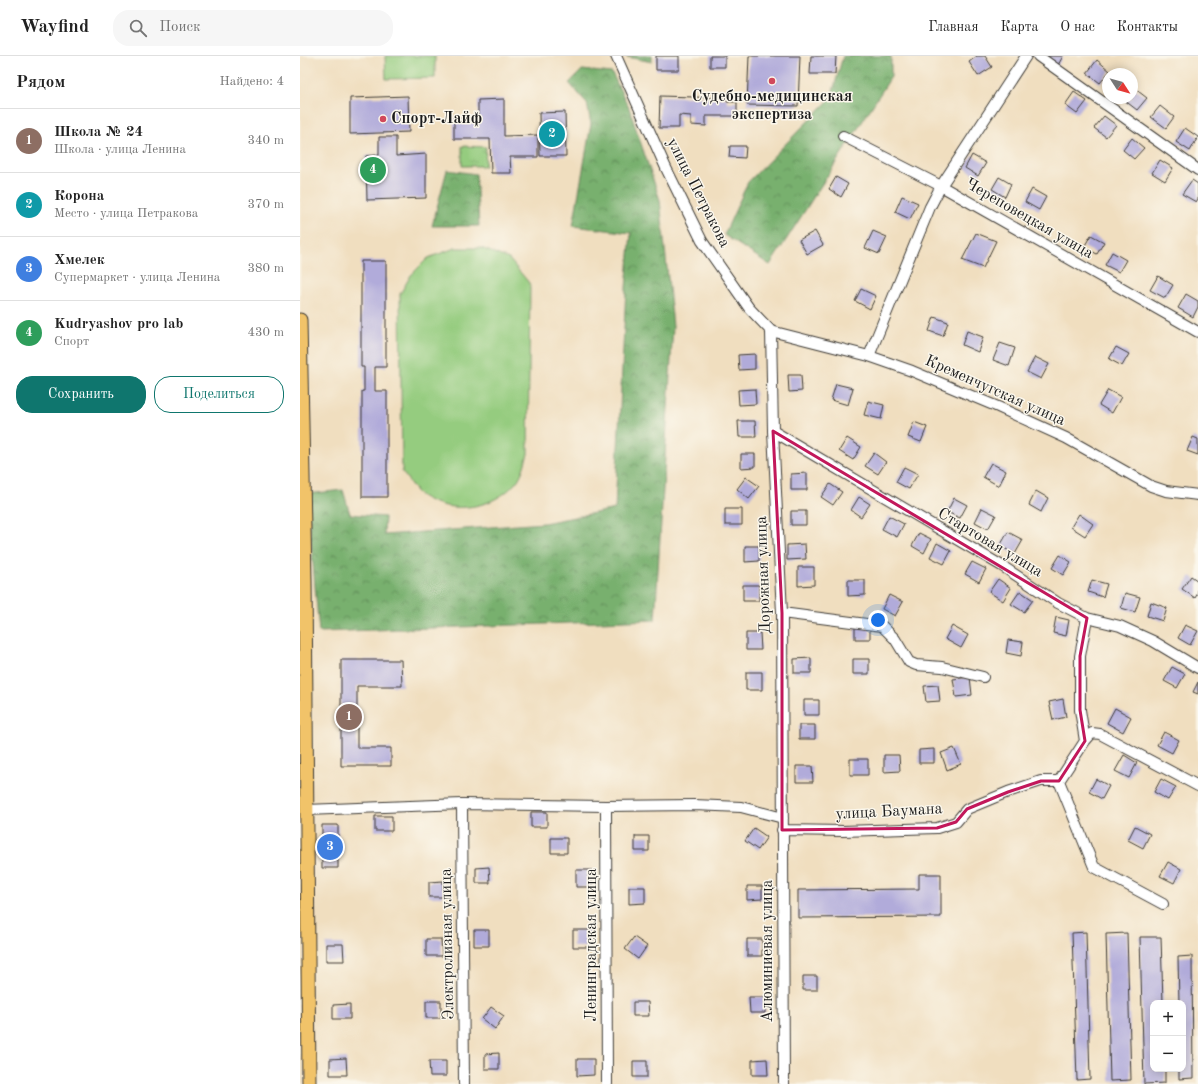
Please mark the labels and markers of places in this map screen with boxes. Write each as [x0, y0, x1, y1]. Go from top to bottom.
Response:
marker: Судебно-медицинская экспертиза [767, 76, 777, 86]
place label: Судебно-медицинская экспертиза [692, 89, 852, 123]
place label: Спорт-Лайф [391, 111, 482, 127]
marker: Спорт-Лайф [378, 114, 388, 124]
pin: 2 [539, 119, 565, 149]
pin: 4 [360, 155, 386, 185]
pin: 1 [336, 702, 362, 732]
pin: 3 [317, 832, 343, 862]

